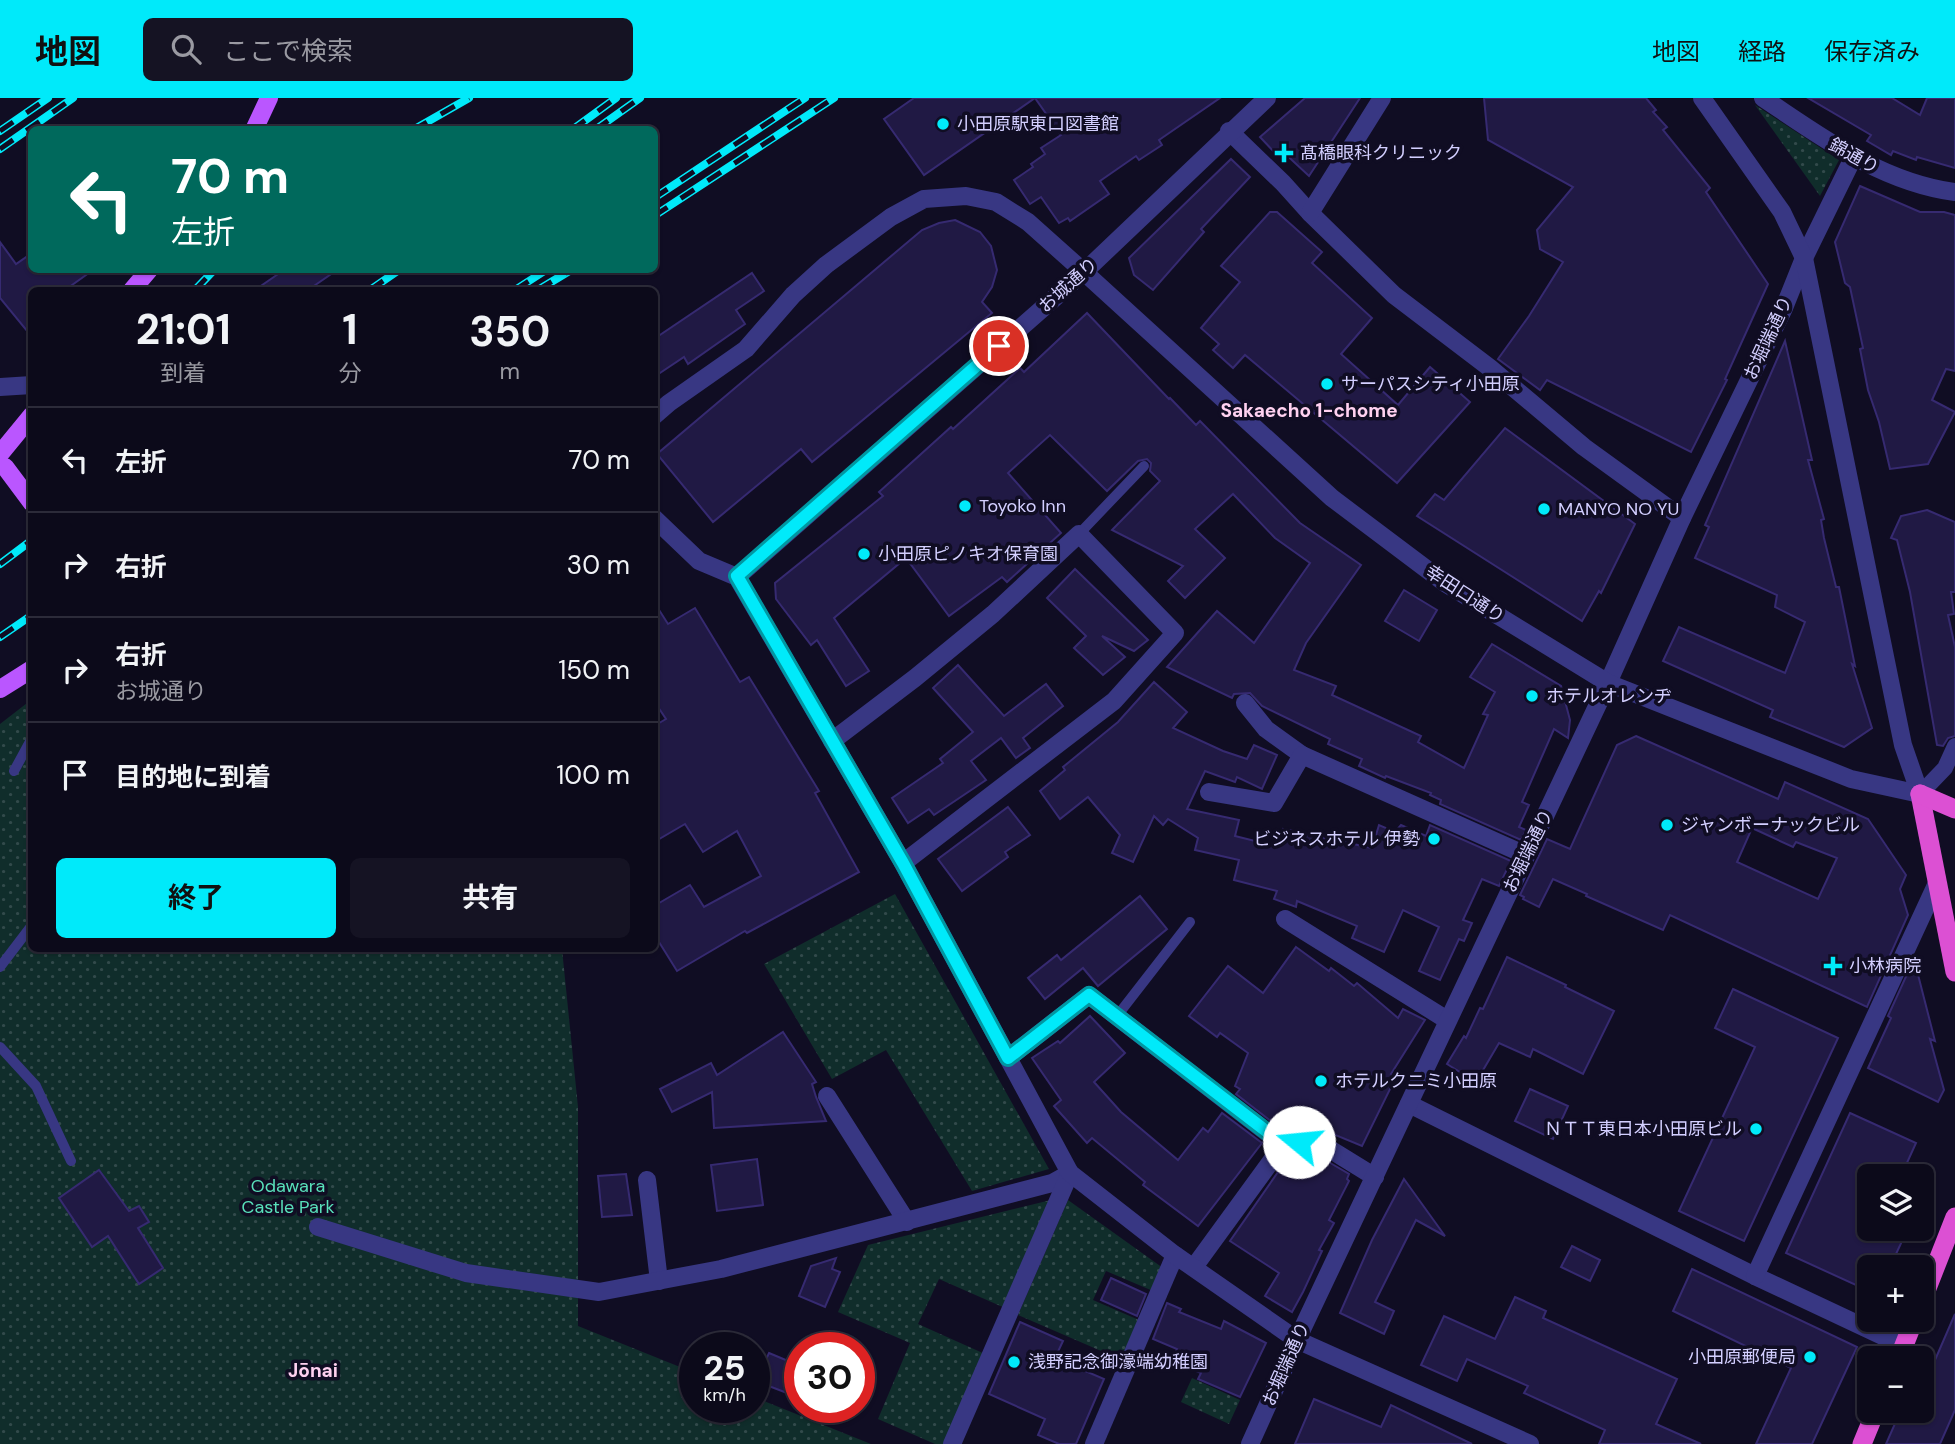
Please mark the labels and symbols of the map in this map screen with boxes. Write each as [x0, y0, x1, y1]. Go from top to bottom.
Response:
place label: 小田原駅東口図書館 [957, 112, 1119, 136]
marker: 小田原駅東口図書館 [935, 116, 951, 132]
street label: 錦通り [1825, 132, 1883, 180]
place label: 髙橋眼科クリニック [1300, 141, 1462, 165]
marker: 髙橋眼科クリニック [1274, 143, 1294, 163]
street label: お城通り [1033, 252, 1103, 318]
street label: お堀端通り [1738, 292, 1798, 384]
pin [969, 316, 1029, 376]
place label: サーパスシティ小田原 [1341, 372, 1520, 396]
marker: サーパスシティ小田原 [1319, 376, 1335, 392]
district label: Sakaecho 1-chome [1220, 398, 1398, 423]
place label: Toyoko Inn [979, 494, 1066, 518]
place label: MANYO NO YU [1558, 497, 1679, 521]
marker: Toyoko Inn [957, 498, 973, 514]
marker: MANYO NO YU [1536, 501, 1552, 517]
place label: 小田原ピノキオ保育園 [878, 542, 1058, 566]
marker: 小田原ピノキオ保育園 [856, 546, 872, 562]
street label: 幸田口通り [1421, 559, 1509, 629]
place label: ホテルオレンヂ [1546, 684, 1672, 708]
marker: ホテルオレンヂ [1524, 688, 1540, 704]
street label: お堀端通り [1497, 805, 1559, 897]
place label: ジャンボーナックビル [1681, 813, 1860, 837]
marker: ジャンボーナックビル [1659, 817, 1675, 833]
place label: ビジネスホテル 伊勢 [1253, 827, 1420, 851]
marker: ビジネスホテル 伊勢 [1426, 831, 1442, 847]
place label: 小林病院 [1849, 954, 1921, 978]
marker: 小林病院 [1823, 956, 1843, 976]
place label: ホテルクニミ小田原 [1335, 1069, 1497, 1093]
marker: ホテルクニミ小田原 [1313, 1073, 1329, 1089]
position arrow [1262, 1105, 1336, 1179]
place label: ＮＴＴ東日本小田原ビル [1544, 1117, 1742, 1141]
marker: ＮＴＴ東日本小田原ビル [1748, 1121, 1764, 1137]
park label: Odawara Castle Park [242, 1174, 334, 1219]
street label: お堀端通り [1257, 1318, 1315, 1410]
speed limit sign: 30 [784, 1332, 875, 1423]
place label: 小田原郵便局 [1688, 1345, 1796, 1369]
marker: 小田原郵便局 [1802, 1349, 1818, 1365]
place label: 浅野記念御濠端幼稚園 [1028, 1350, 1208, 1374]
marker: 浅野記念御濠端幼稚園 [1006, 1354, 1022, 1370]
district label: Jōnai [288, 1358, 338, 1383]

